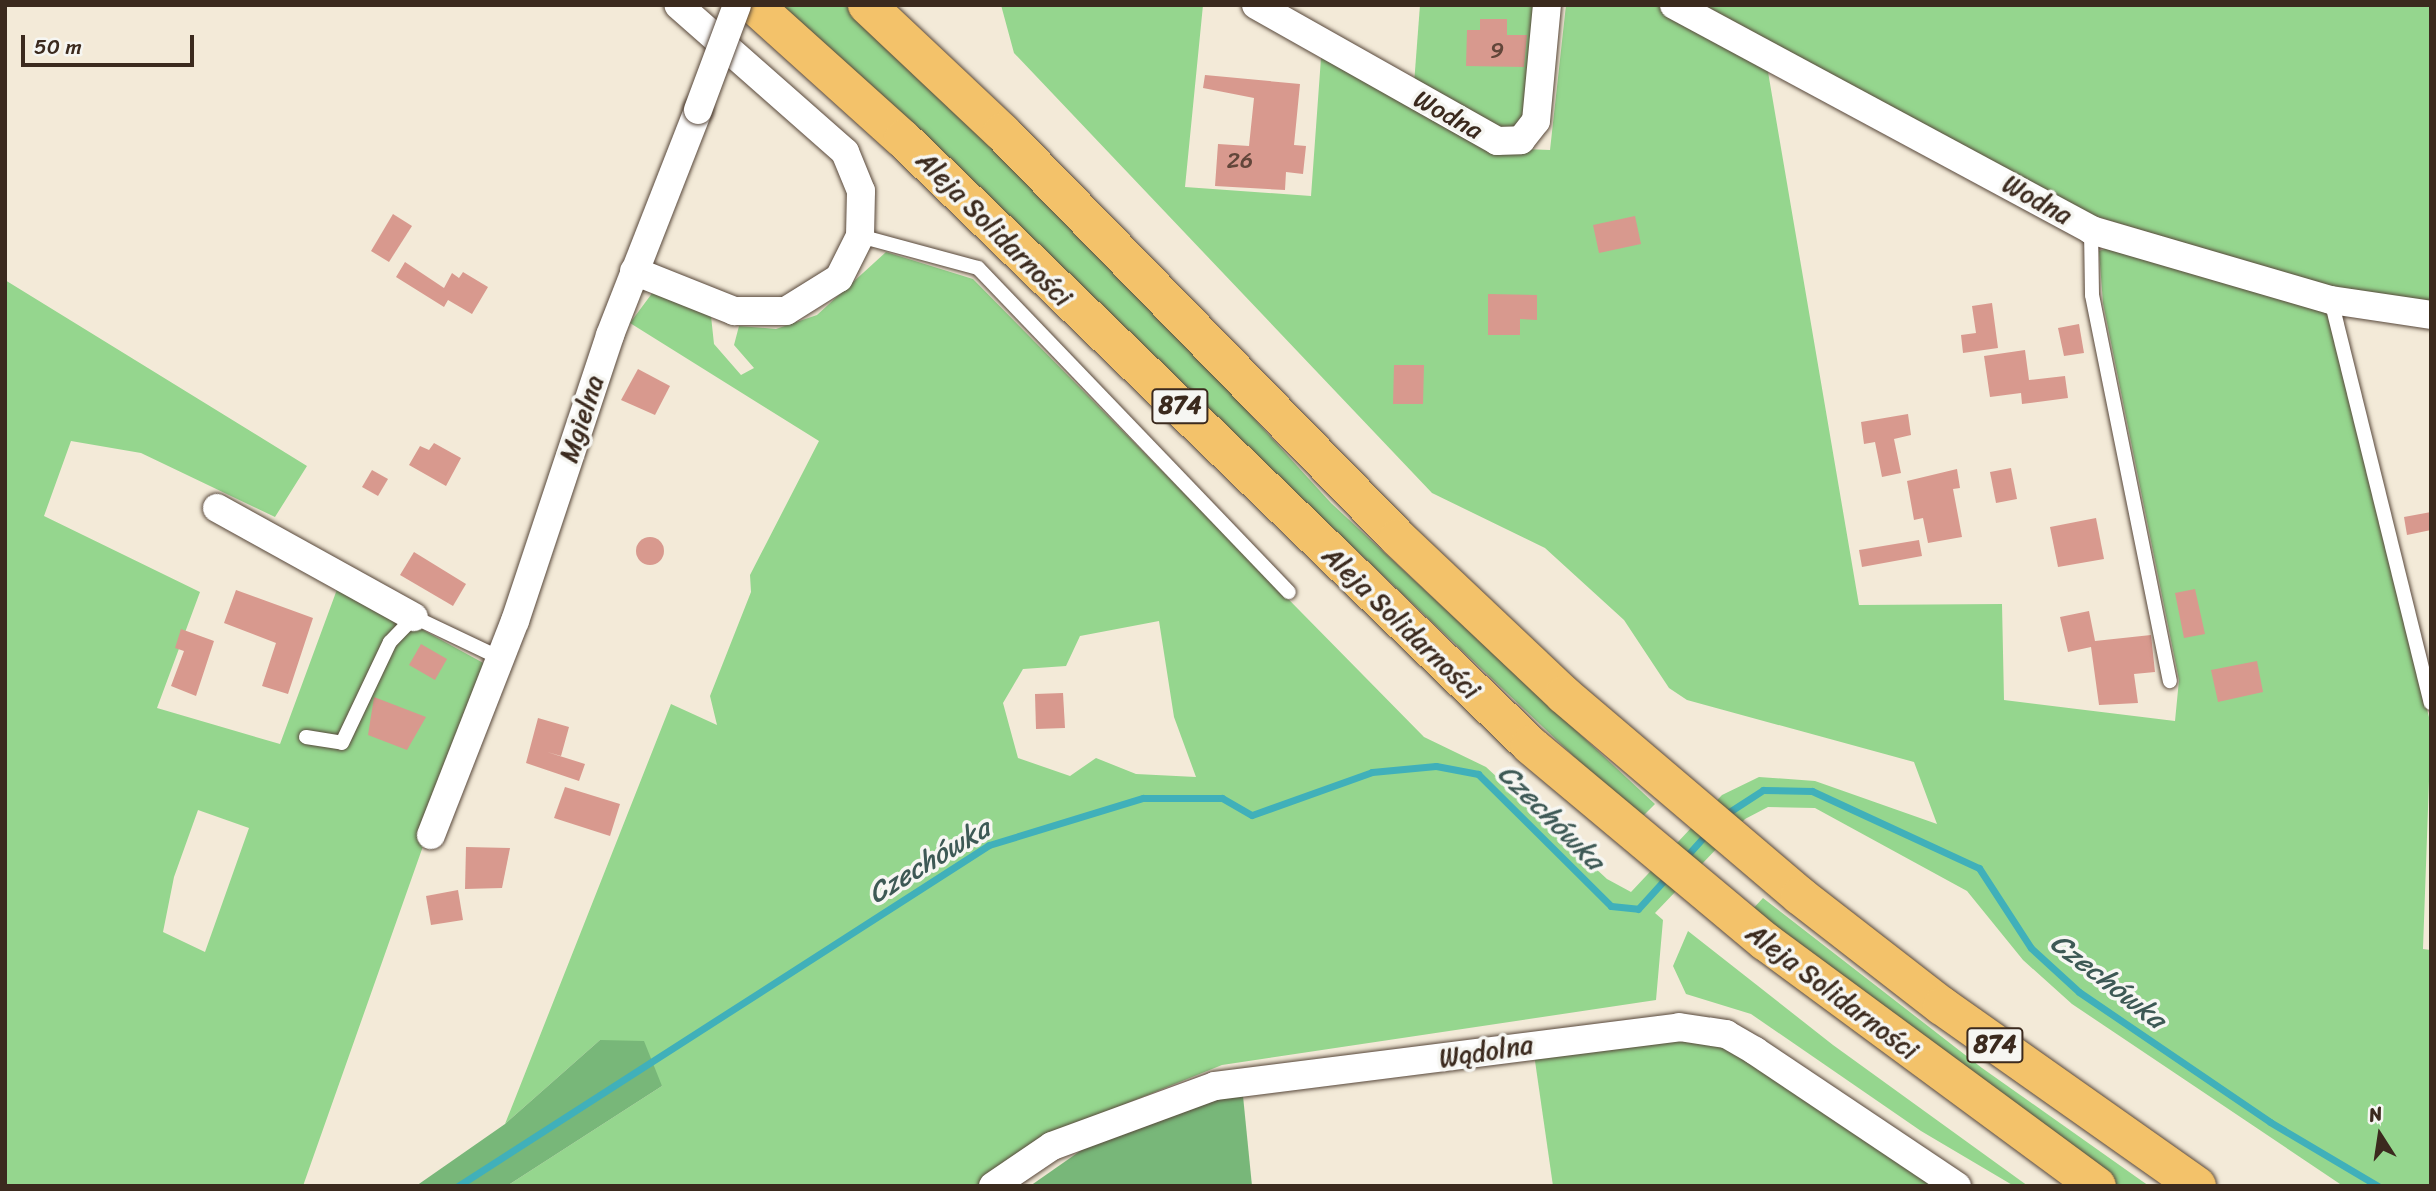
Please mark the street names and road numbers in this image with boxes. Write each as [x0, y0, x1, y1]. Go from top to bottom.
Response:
street label: Wodna [1408, 83, 1488, 147]
street label: Aleja Solidarności [910, 145, 1078, 313]
street label: Wodna [1997, 168, 2077, 232]
street label: Mgielna [553, 372, 611, 466]
road number: 874 [1150, 386, 1210, 426]
street label: Aleja Solidarności [1316, 540, 1486, 706]
street label: Aleja Solidarności [1740, 917, 1924, 1067]
road number: 874 [1965, 1024, 2025, 1065]
street label: Wądolna [1437, 1029, 1535, 1075]

